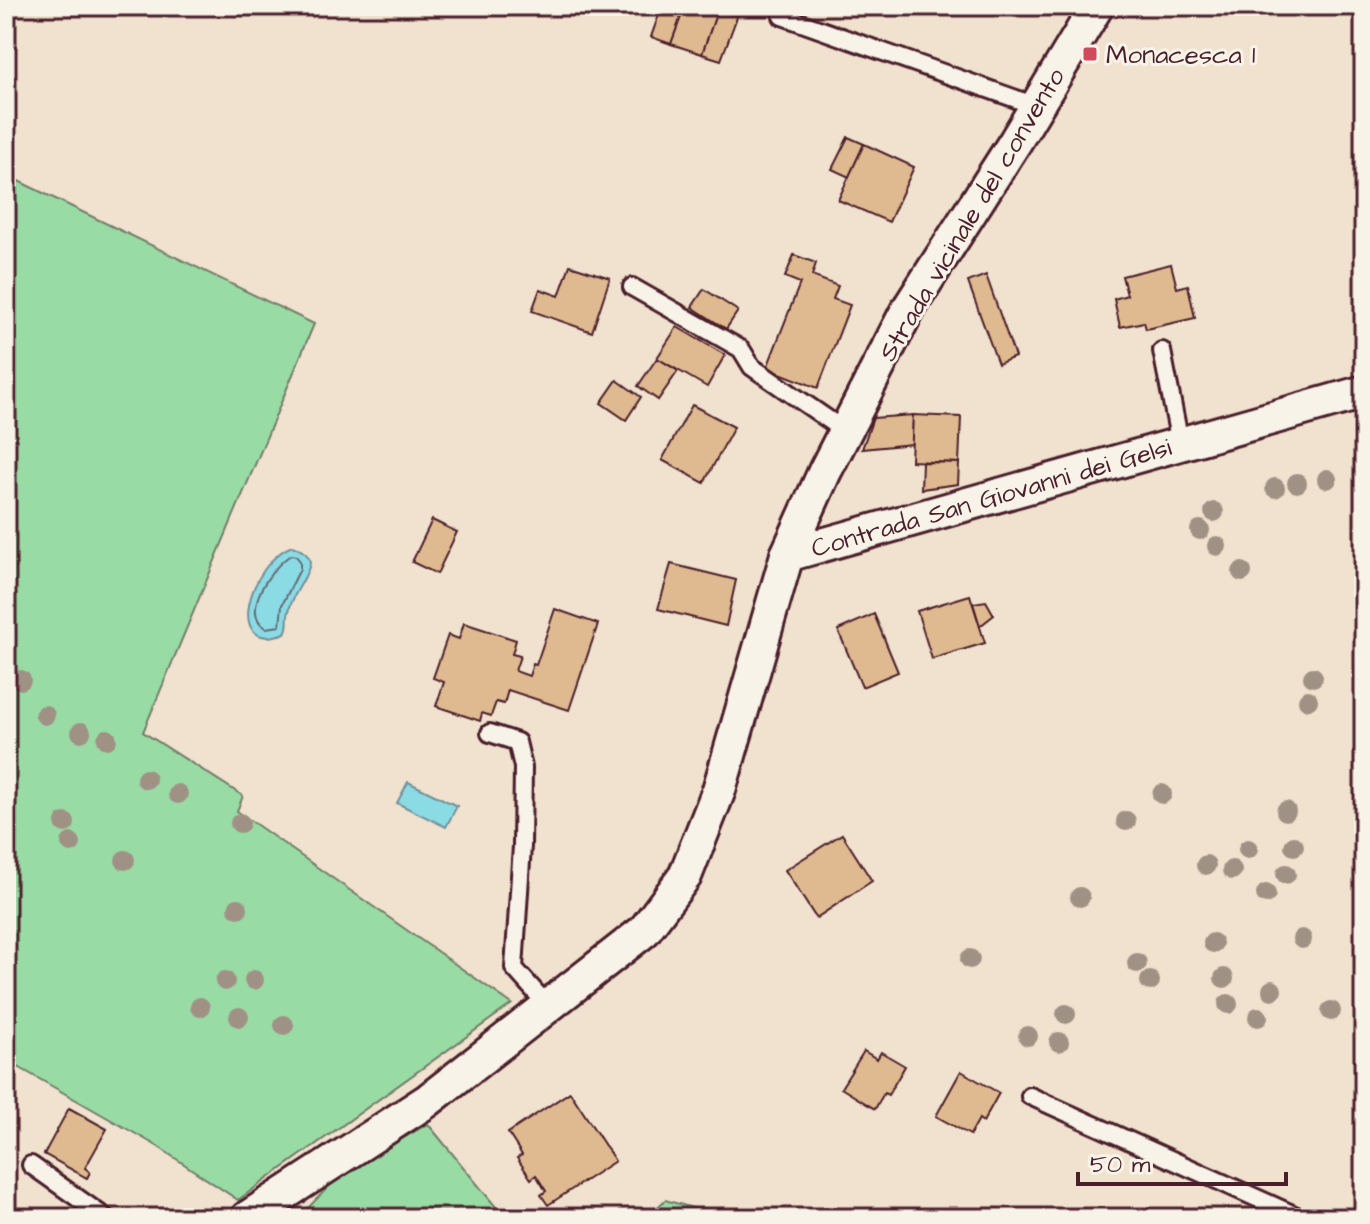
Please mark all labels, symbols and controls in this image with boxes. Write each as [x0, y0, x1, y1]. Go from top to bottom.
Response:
place label: Monacesca 1 [1106, 37, 1255, 73]
marker: Monacesca 1 [1081, 45, 1099, 63]
street label: Strada vicinale del convento [870, 61, 1074, 368]
street label: Contrada San Giovanni dei Gelsi [807, 429, 1176, 567]
scale bar [1078, 1136, 1286, 1186]
text: 50 m [1090, 1148, 1151, 1182]

